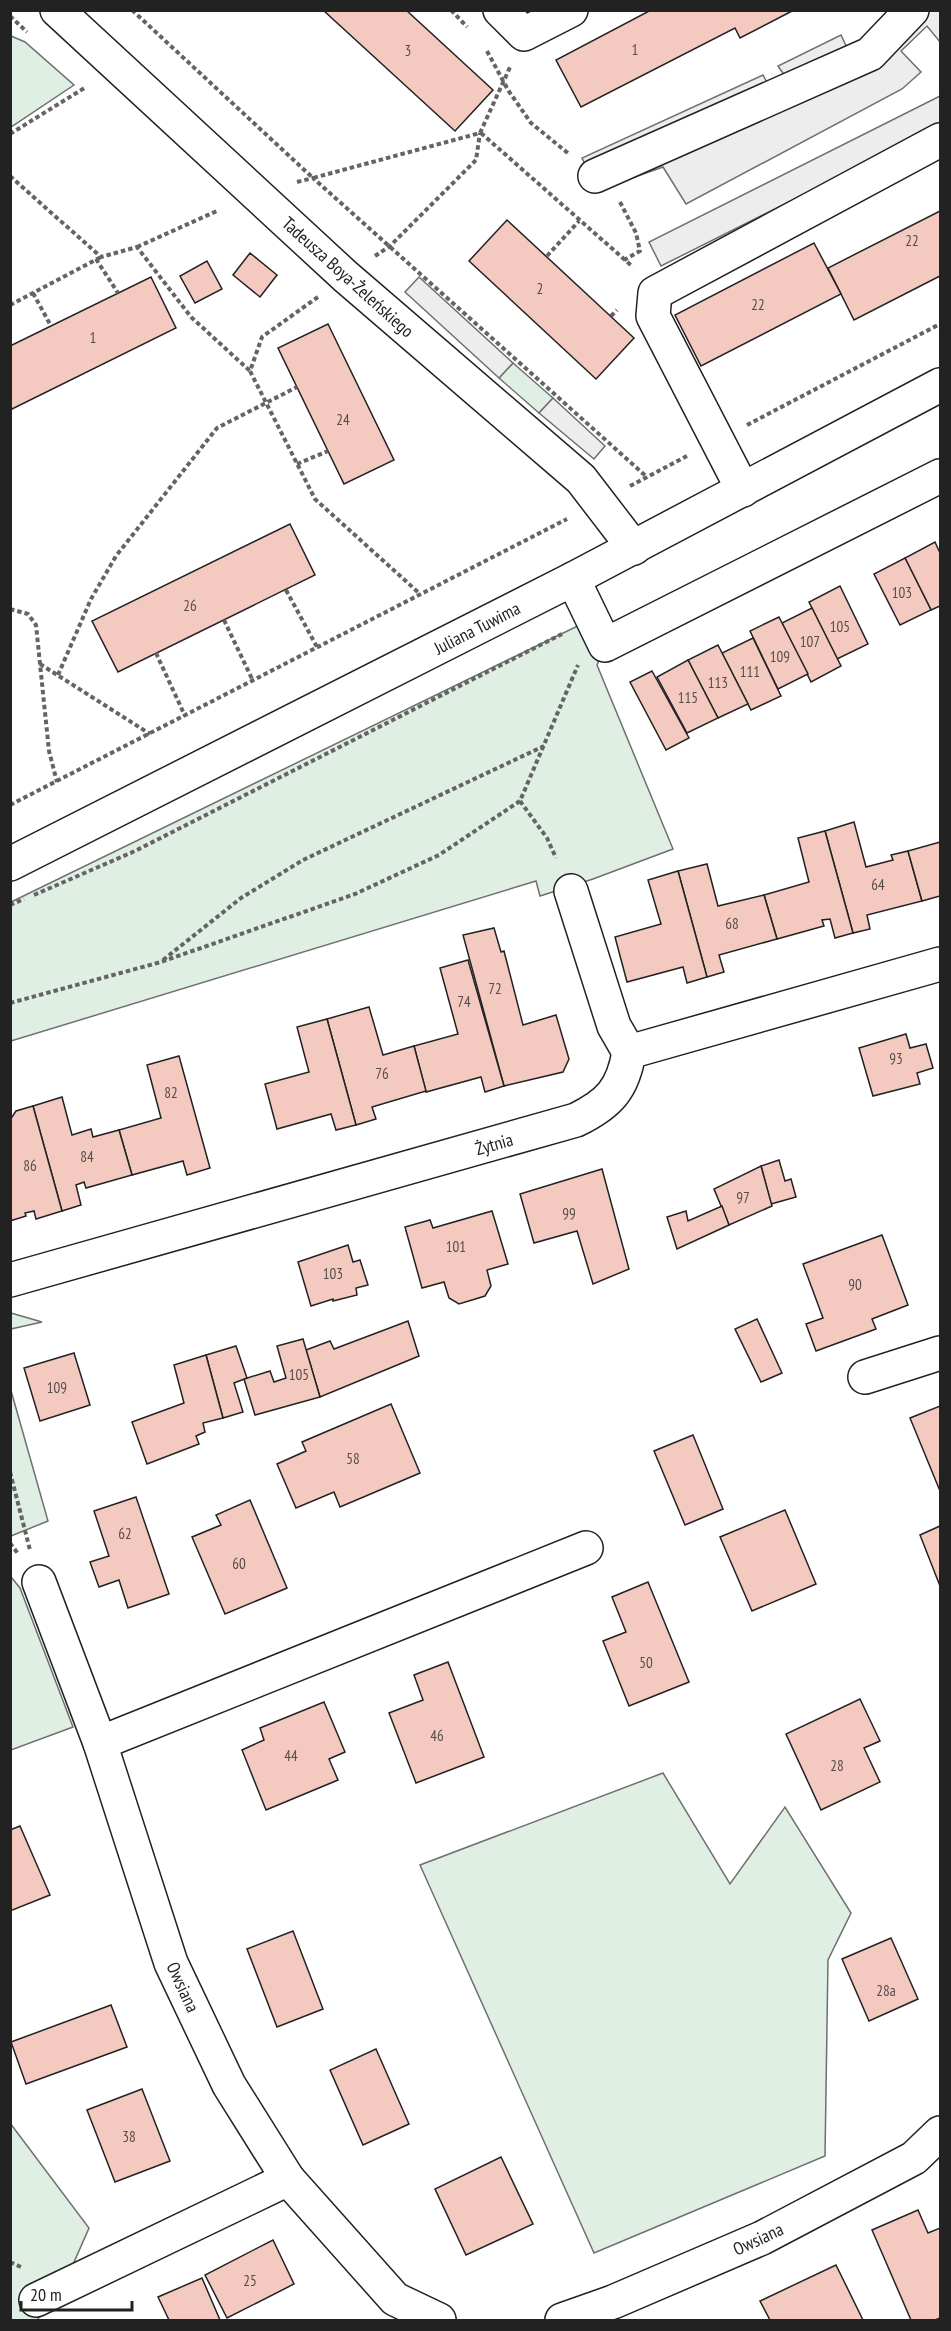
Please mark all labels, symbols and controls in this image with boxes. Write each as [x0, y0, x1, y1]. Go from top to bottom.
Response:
house number: 1 [632, 40, 638, 59]
house number: 3 [405, 41, 411, 60]
street label: Tadeusza Boya-Żeleńskiego [277, 212, 419, 342]
house number: 22 [905, 231, 919, 250]
house number: 2 [537, 279, 543, 298]
house number: 22 [751, 295, 765, 314]
house number: 1 [90, 328, 96, 347]
house number: 24 [336, 410, 350, 429]
house number: 103 [892, 583, 912, 602]
house number: 26 [183, 596, 197, 615]
street label: Juliana Tuwima [429, 596, 524, 660]
house number: 105 [830, 617, 850, 636]
house number: 107 [800, 632, 820, 651]
house number: 109 [770, 647, 790, 666]
house number: 111 [740, 662, 760, 681]
house number: 113 [708, 673, 728, 692]
house number: 115 [678, 688, 698, 707]
house number: 64 [871, 875, 885, 894]
house number: 68 [725, 914, 739, 933]
house number: 72 [488, 979, 502, 998]
house number: 74 [457, 992, 471, 1011]
house number: 93 [889, 1049, 903, 1068]
house number: 76 [375, 1064, 389, 1083]
house number: 82 [164, 1083, 178, 1102]
street label: Żytnia [472, 1128, 516, 1160]
house number: 84 [80, 1147, 94, 1166]
house number: 86 [23, 1156, 37, 1175]
house number: 97 [736, 1188, 750, 1207]
house number: 99 [562, 1204, 576, 1223]
house number: 101 [446, 1237, 466, 1256]
house number: 103 [323, 1264, 343, 1283]
house number: 90 [848, 1275, 862, 1294]
house number: 105 [289, 1365, 309, 1384]
house number: 109 [47, 1378, 67, 1397]
house number: 58 [346, 1449, 360, 1468]
house number: 62 [118, 1524, 132, 1543]
house number: 60 [232, 1554, 246, 1573]
house number: 50 [639, 1653, 653, 1672]
house number: 46 [430, 1726, 444, 1745]
house number: 44 [284, 1746, 298, 1765]
house number: 28 [830, 1756, 844, 1775]
street label: Owsiana [161, 1958, 205, 2016]
house number: 28a [876, 1981, 896, 2000]
house number: 38 [122, 2127, 136, 2146]
street label: Owsiana [729, 2217, 787, 2261]
house number: 25 [243, 2271, 257, 2290]
scale bar [21, 2274, 132, 2312]
text: 20 m [30, 2283, 62, 2306]

